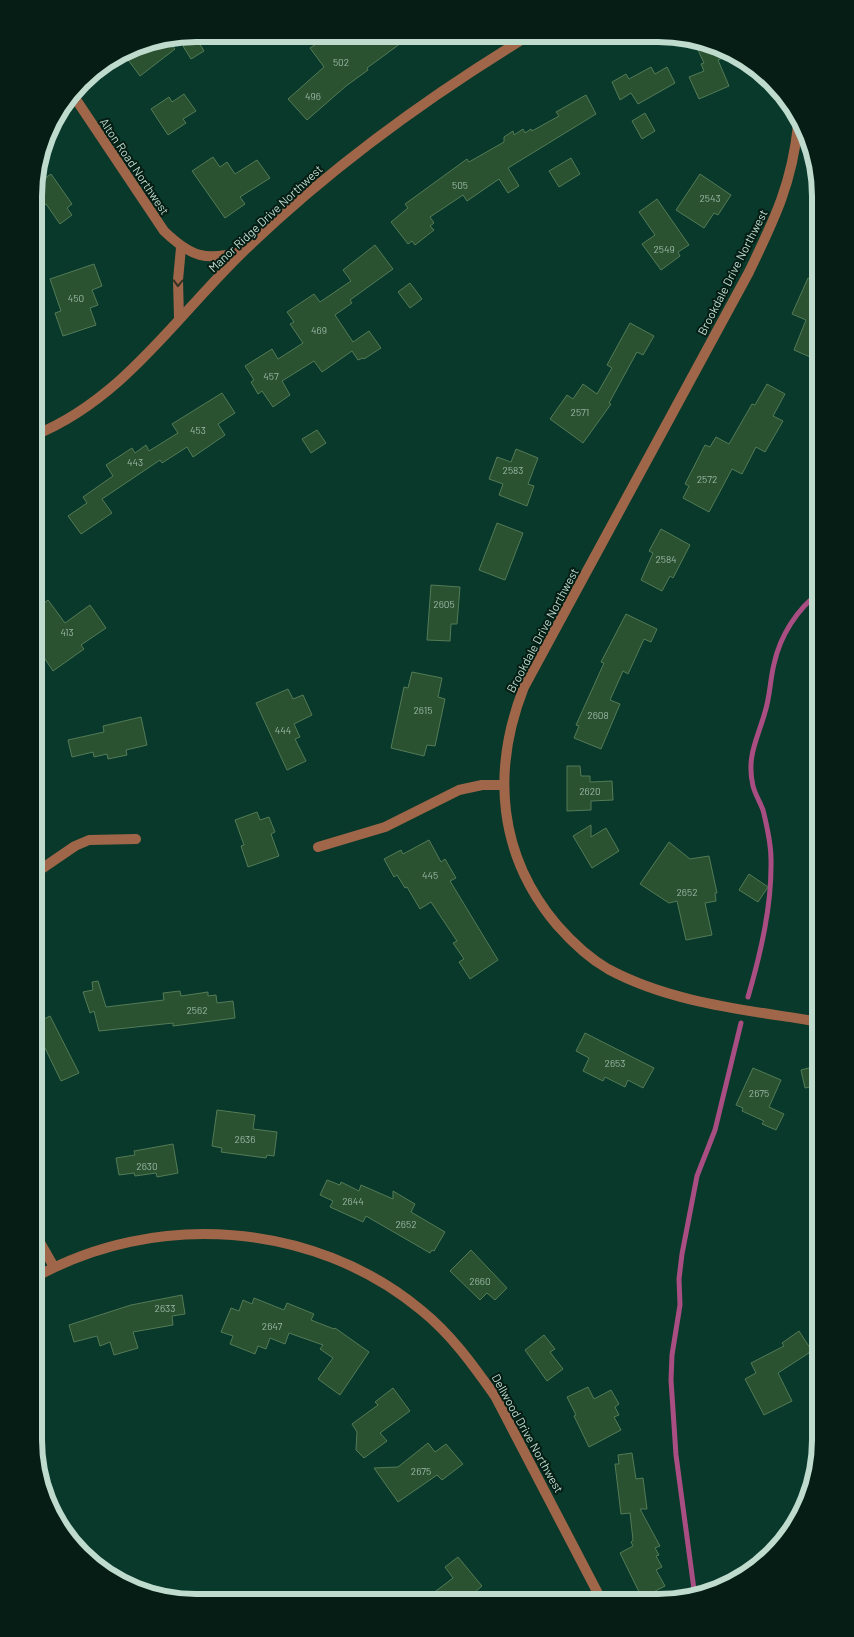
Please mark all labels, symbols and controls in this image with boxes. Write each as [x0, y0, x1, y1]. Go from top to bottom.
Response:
house number: 502 [333, 56, 349, 68]
house number: 496 [305, 90, 321, 102]
street label: Alton Road Northwest [98, 115, 172, 217]
street label: Manor Ridge Drive Northwest [205, 162, 325, 274]
house number: 505 [452, 179, 468, 191]
house number: 2543 [699, 192, 721, 204]
street label: Brookdale Drive Northwest [694, 207, 770, 337]
house number: 2549 [653, 243, 675, 255]
one-way arrow [173, 279, 184, 287]
house number: 450 [68, 292, 84, 304]
house number: 469 [311, 324, 327, 336]
house number: 457 [263, 370, 279, 382]
house number: 2571 [571, 406, 589, 418]
house number: 453 [190, 424, 206, 436]
house number: 443 [127, 456, 143, 468]
house number: 2583 [503, 464, 523, 476]
house number: 2572 [697, 473, 717, 485]
house number: 2584 [655, 553, 677, 565]
street label: Brookdale Drive Northwest [503, 565, 581, 695]
house number: 2605 [433, 598, 455, 610]
house number: 413 [60, 626, 74, 638]
house number: 2615 [414, 704, 432, 716]
house number: 2608 [587, 709, 609, 721]
house number: 444 [275, 724, 291, 736]
house number: 2620 [579, 785, 601, 797]
house number: 445 [422, 869, 438, 881]
house number: 2652 [676, 886, 698, 898]
house number: 2562 [186, 1004, 208, 1016]
house number: 2653 [605, 1057, 625, 1069]
house number: 2675 [749, 1087, 769, 1099]
house number: 2636 [235, 1133, 255, 1145]
house number: 2630 [136, 1160, 158, 1172]
house number: 2644 [342, 1195, 364, 1207]
house number: 2652 [395, 1218, 417, 1230]
house number: 2660 [469, 1275, 491, 1287]
house number: 2633 [155, 1302, 175, 1314]
house number: 2647 [262, 1320, 282, 1332]
street label: Dellwood Drive Northwest [489, 1371, 567, 1495]
house number: 2675 [411, 1465, 431, 1477]

